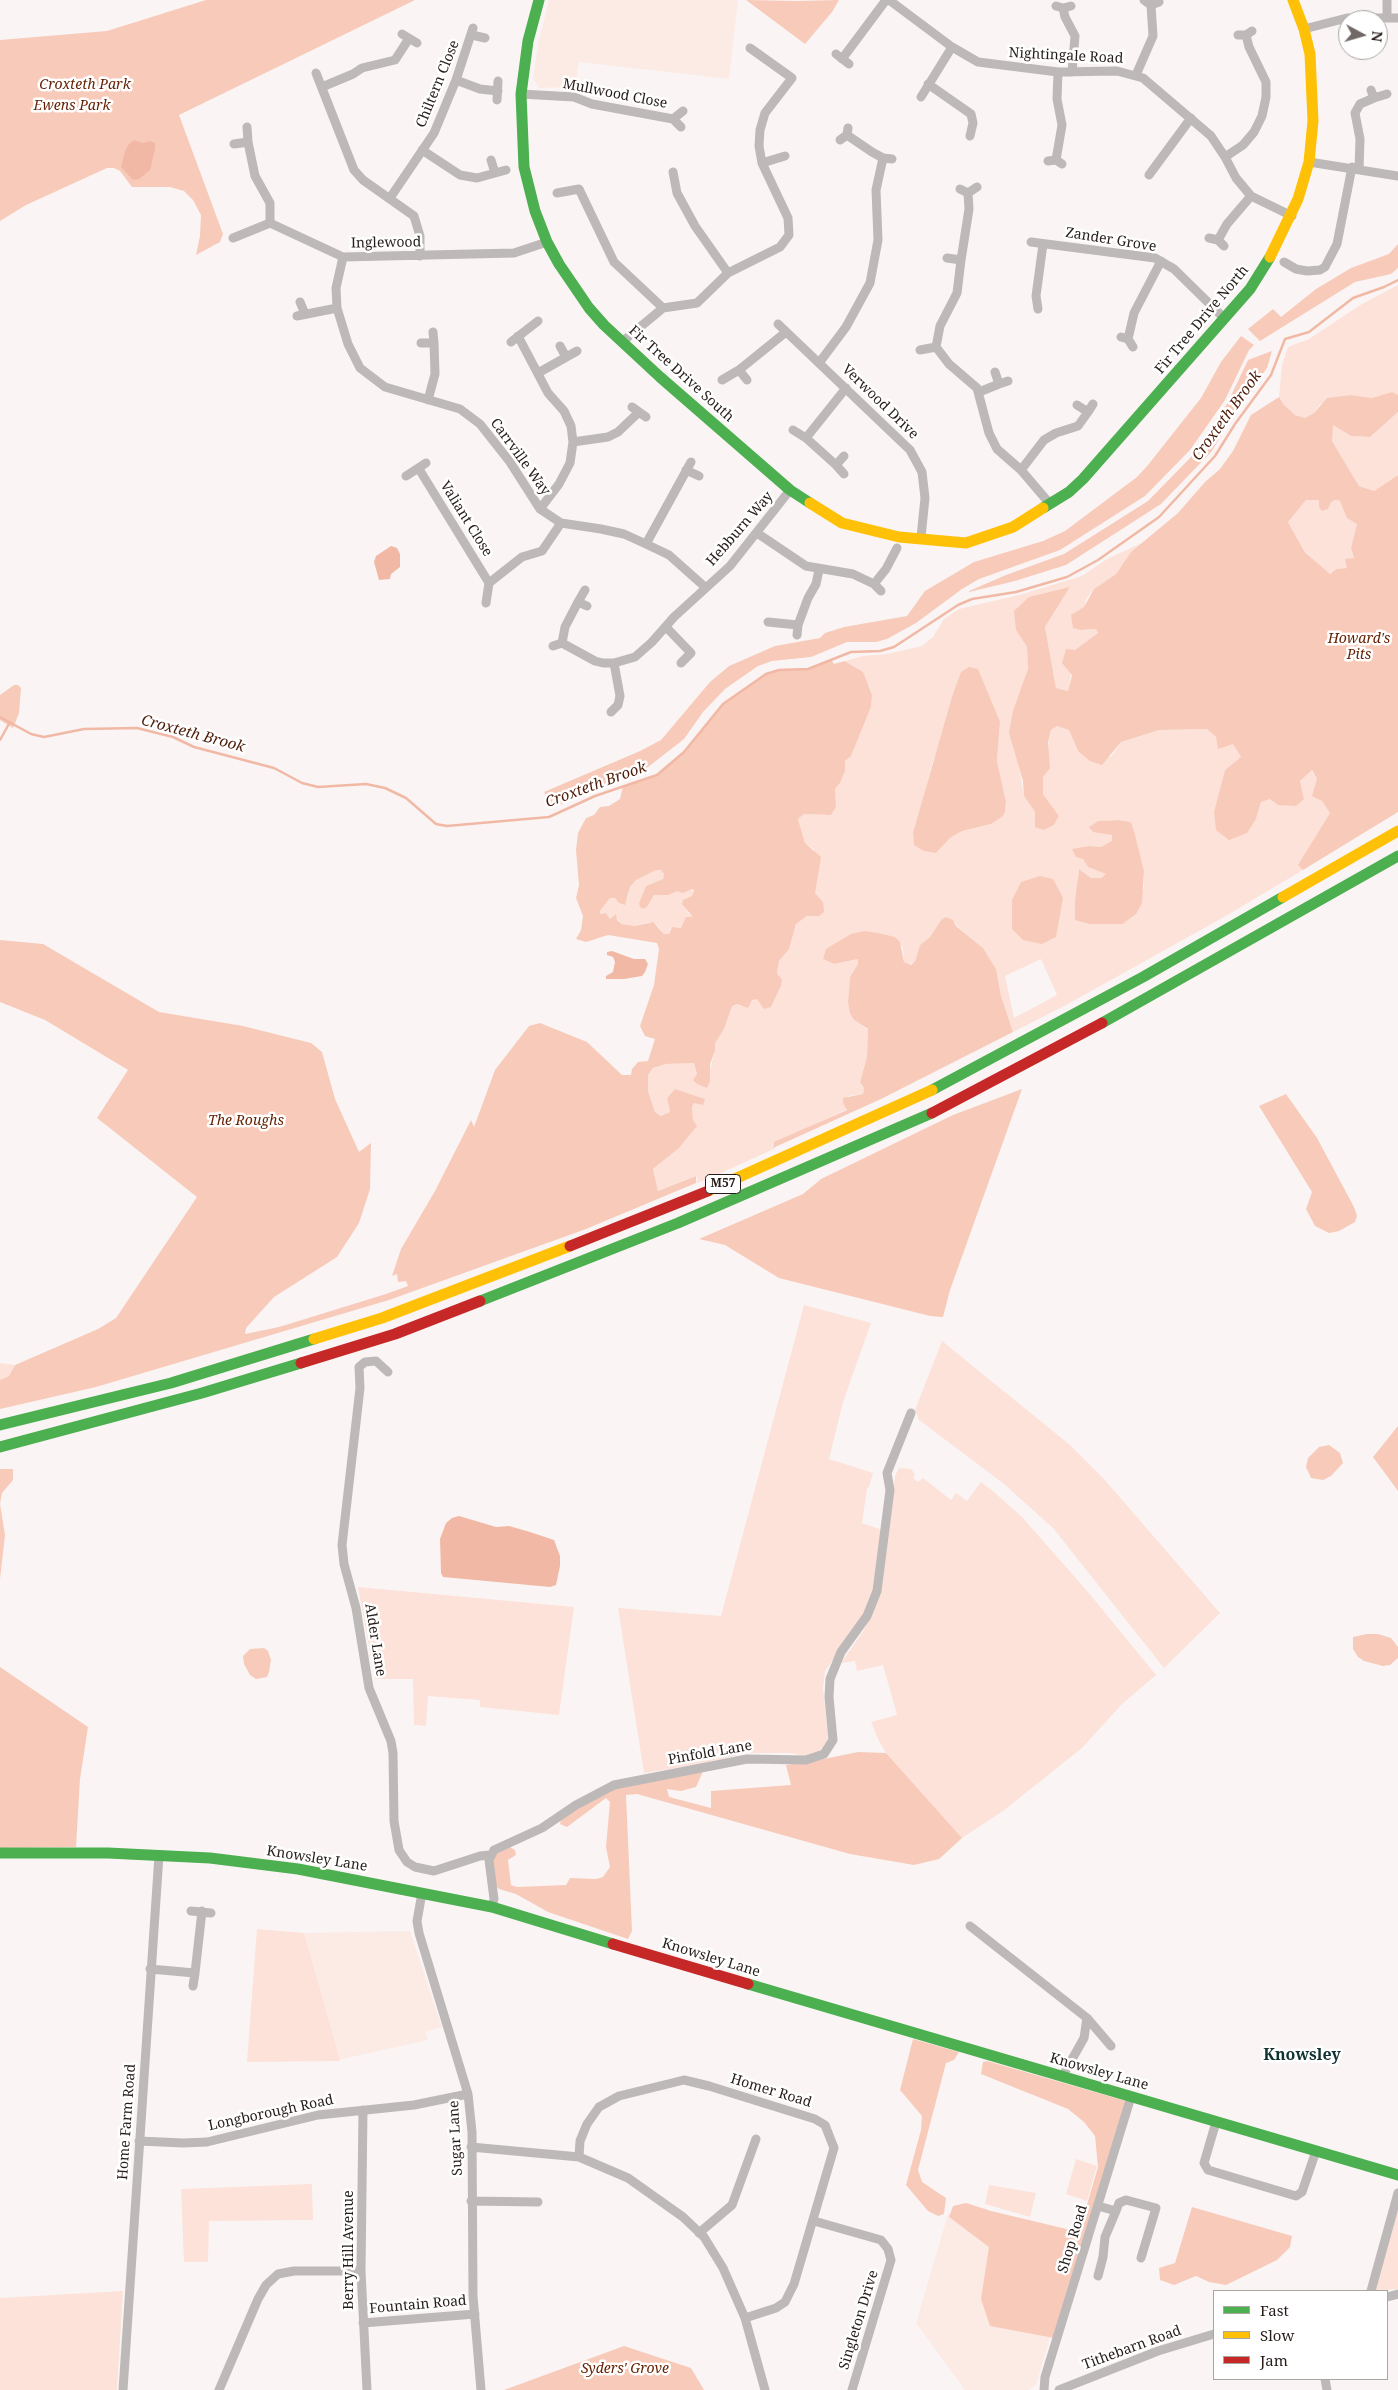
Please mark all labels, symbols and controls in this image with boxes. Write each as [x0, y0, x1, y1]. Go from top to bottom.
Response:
north arrow [1338, 10, 1388, 60]
text: N [1367, 30, 1387, 43]
street label: Chiltern Close [413, 38, 463, 130]
street label: Nightingale Road [1008, 45, 1124, 67]
street label: Mullwood Close [561, 76, 669, 112]
park label: Croxteth Park [39, 77, 131, 93]
park label: Ewens Park [34, 98, 110, 114]
street label: Zander Grove [1064, 225, 1158, 255]
street label: Inglewood [351, 234, 421, 252]
street label: Fir Tree Drive North [1152, 262, 1252, 378]
street label: Fir Tree Drive South [625, 322, 737, 426]
street label: Verwood Drive [838, 361, 922, 443]
water label: Croxteth Brook [1188, 368, 1266, 464]
street label: Carrville Way [486, 415, 554, 499]
street label: Valiant Close [436, 478, 496, 560]
street label: Hebburn Way [703, 488, 777, 570]
park label: Howard's Pits [1328, 631, 1390, 664]
water label: Croxteth Brook [139, 712, 247, 756]
water label: Croxteth Brook [543, 758, 649, 812]
park label: The Roughs [208, 1113, 284, 1129]
road number: M57 [706, 1174, 740, 1194]
street label: Alder Lane [361, 1602, 389, 1678]
street label: Pinfold Lane [667, 1737, 753, 1769]
street label: Knowsley Lane [265, 1843, 369, 1875]
street label: Knowsley Lane [660, 1935, 762, 1981]
district label: Knowsley [1263, 2045, 1341, 2065]
street label: Knowsley Lane [1048, 2050, 1150, 2094]
street label: Home Farm Road [115, 2063, 139, 2181]
street label: Homer Road [728, 2071, 814, 2111]
street label: Longborough Road [207, 2092, 335, 2134]
street label: Sugar Lane [446, 2100, 466, 2176]
street label: Berry Hill Avenue [341, 2190, 357, 2310]
street label: Shop Road [1055, 2203, 1091, 2275]
street label: Singleton Drive [836, 2268, 882, 2372]
legend [1213, 2290, 1388, 2380]
street label: Fountain Road [369, 2292, 467, 2318]
text: Fast [1260, 2300, 1289, 2320]
street label: Tithebarn Road [1080, 2322, 1184, 2374]
text: Slow [1260, 2325, 1294, 2345]
text: Jam [1260, 2350, 1288, 2370]
park label: Syders' Grove [581, 2361, 669, 2377]

